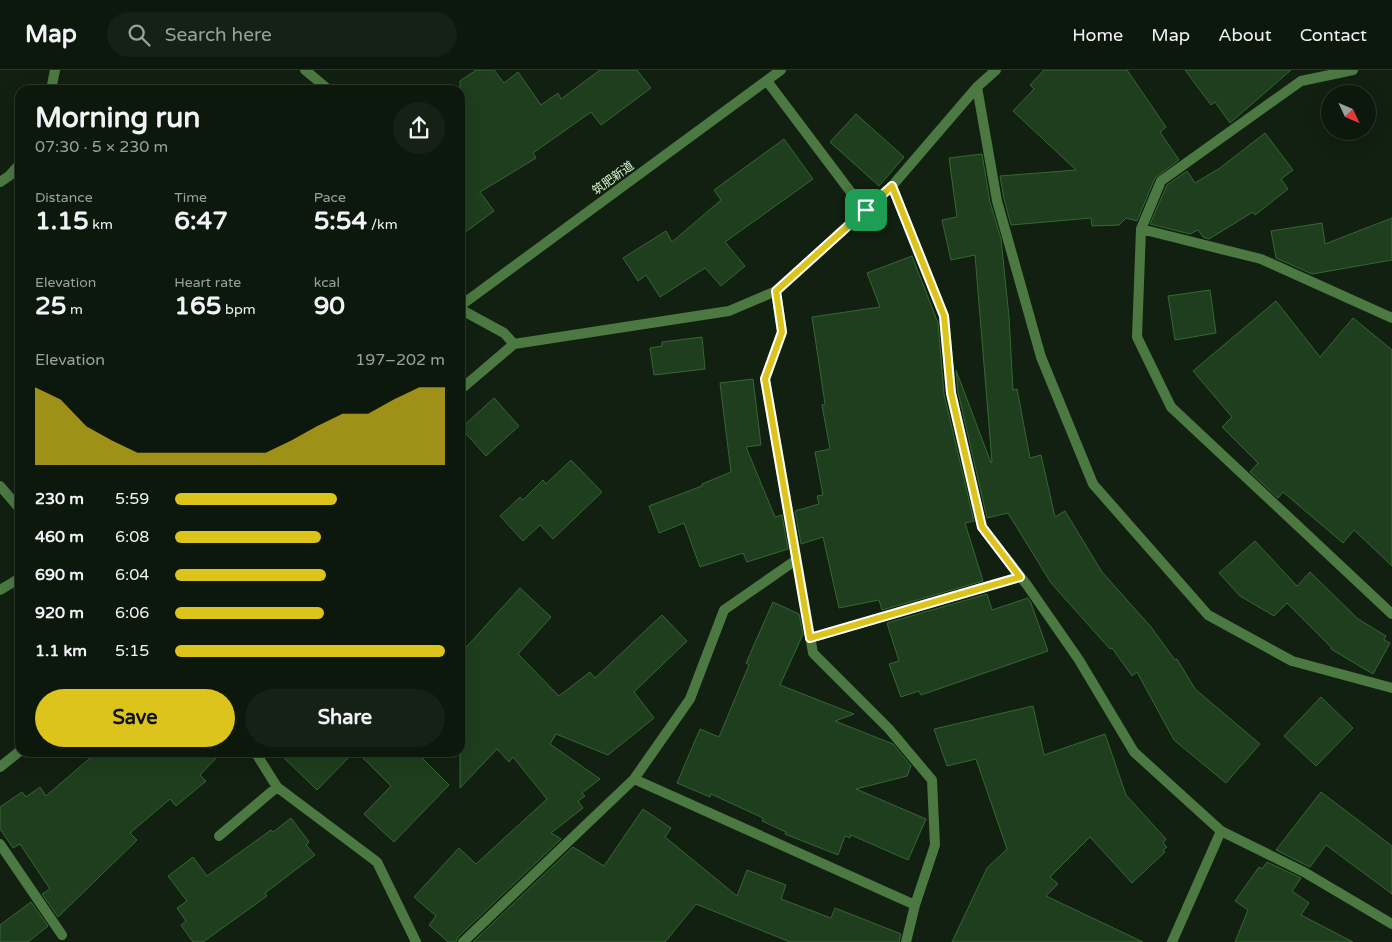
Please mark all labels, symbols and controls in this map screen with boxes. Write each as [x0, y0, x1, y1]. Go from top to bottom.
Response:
search box [107, 12, 457, 57]
text: Map [25, 20, 77, 49]
icon: search [125, 21, 153, 49]
text: Search here [165, 24, 272, 46]
text: Home [1072, 24, 1123, 46]
text: Map [1151, 24, 1190, 46]
text: About [1218, 24, 1272, 46]
text: Contact [1300, 24, 1367, 46]
north arrow [1321, 85, 1376, 140]
map controls [1321, 85, 1376, 140]
text: Morning run [35, 101, 200, 135]
button: share [393, 102, 445, 154]
text: 07:30 · 5 × 230 m [35, 137, 168, 157]
street label: 筑肥新道 [589, 158, 637, 198]
text: Distance [35, 189, 93, 206]
text: Time [174, 189, 207, 206]
text: Pace [314, 189, 346, 206]
pin [845, 189, 887, 231]
icon: arrive [852, 196, 880, 224]
text: 1.15 [35, 206, 89, 236]
text: 6:47 [174, 206, 228, 236]
text: 5:54 [314, 206, 367, 236]
text: km [89, 216, 113, 233]
text: /km [367, 216, 398, 233]
text: Elevation [35, 274, 96, 291]
text: Heart rate [174, 274, 241, 291]
text: kcal [314, 274, 340, 291]
text: 25 [35, 291, 66, 321]
text: 165 [174, 291, 221, 321]
text: 90 [314, 291, 345, 321]
text: m [66, 301, 83, 318]
text: bpm [221, 301, 256, 318]
text: Elevation [35, 350, 105, 370]
text: 197–202 m [355, 350, 445, 370]
text: 230 m [35, 489, 84, 509]
text: 5:59 [115, 489, 149, 509]
text: 460 m [35, 527, 84, 547]
text: 6:08 [115, 527, 149, 547]
text: 690 m [35, 565, 84, 585]
text: 6:04 [115, 565, 149, 585]
text: 920 m [35, 603, 84, 623]
text: 6:06 [115, 603, 149, 623]
text: 1.1 km [35, 641, 87, 661]
text: 5:15 [115, 641, 149, 661]
button: Save [35, 689, 235, 747]
button: Share [245, 689, 445, 747]

